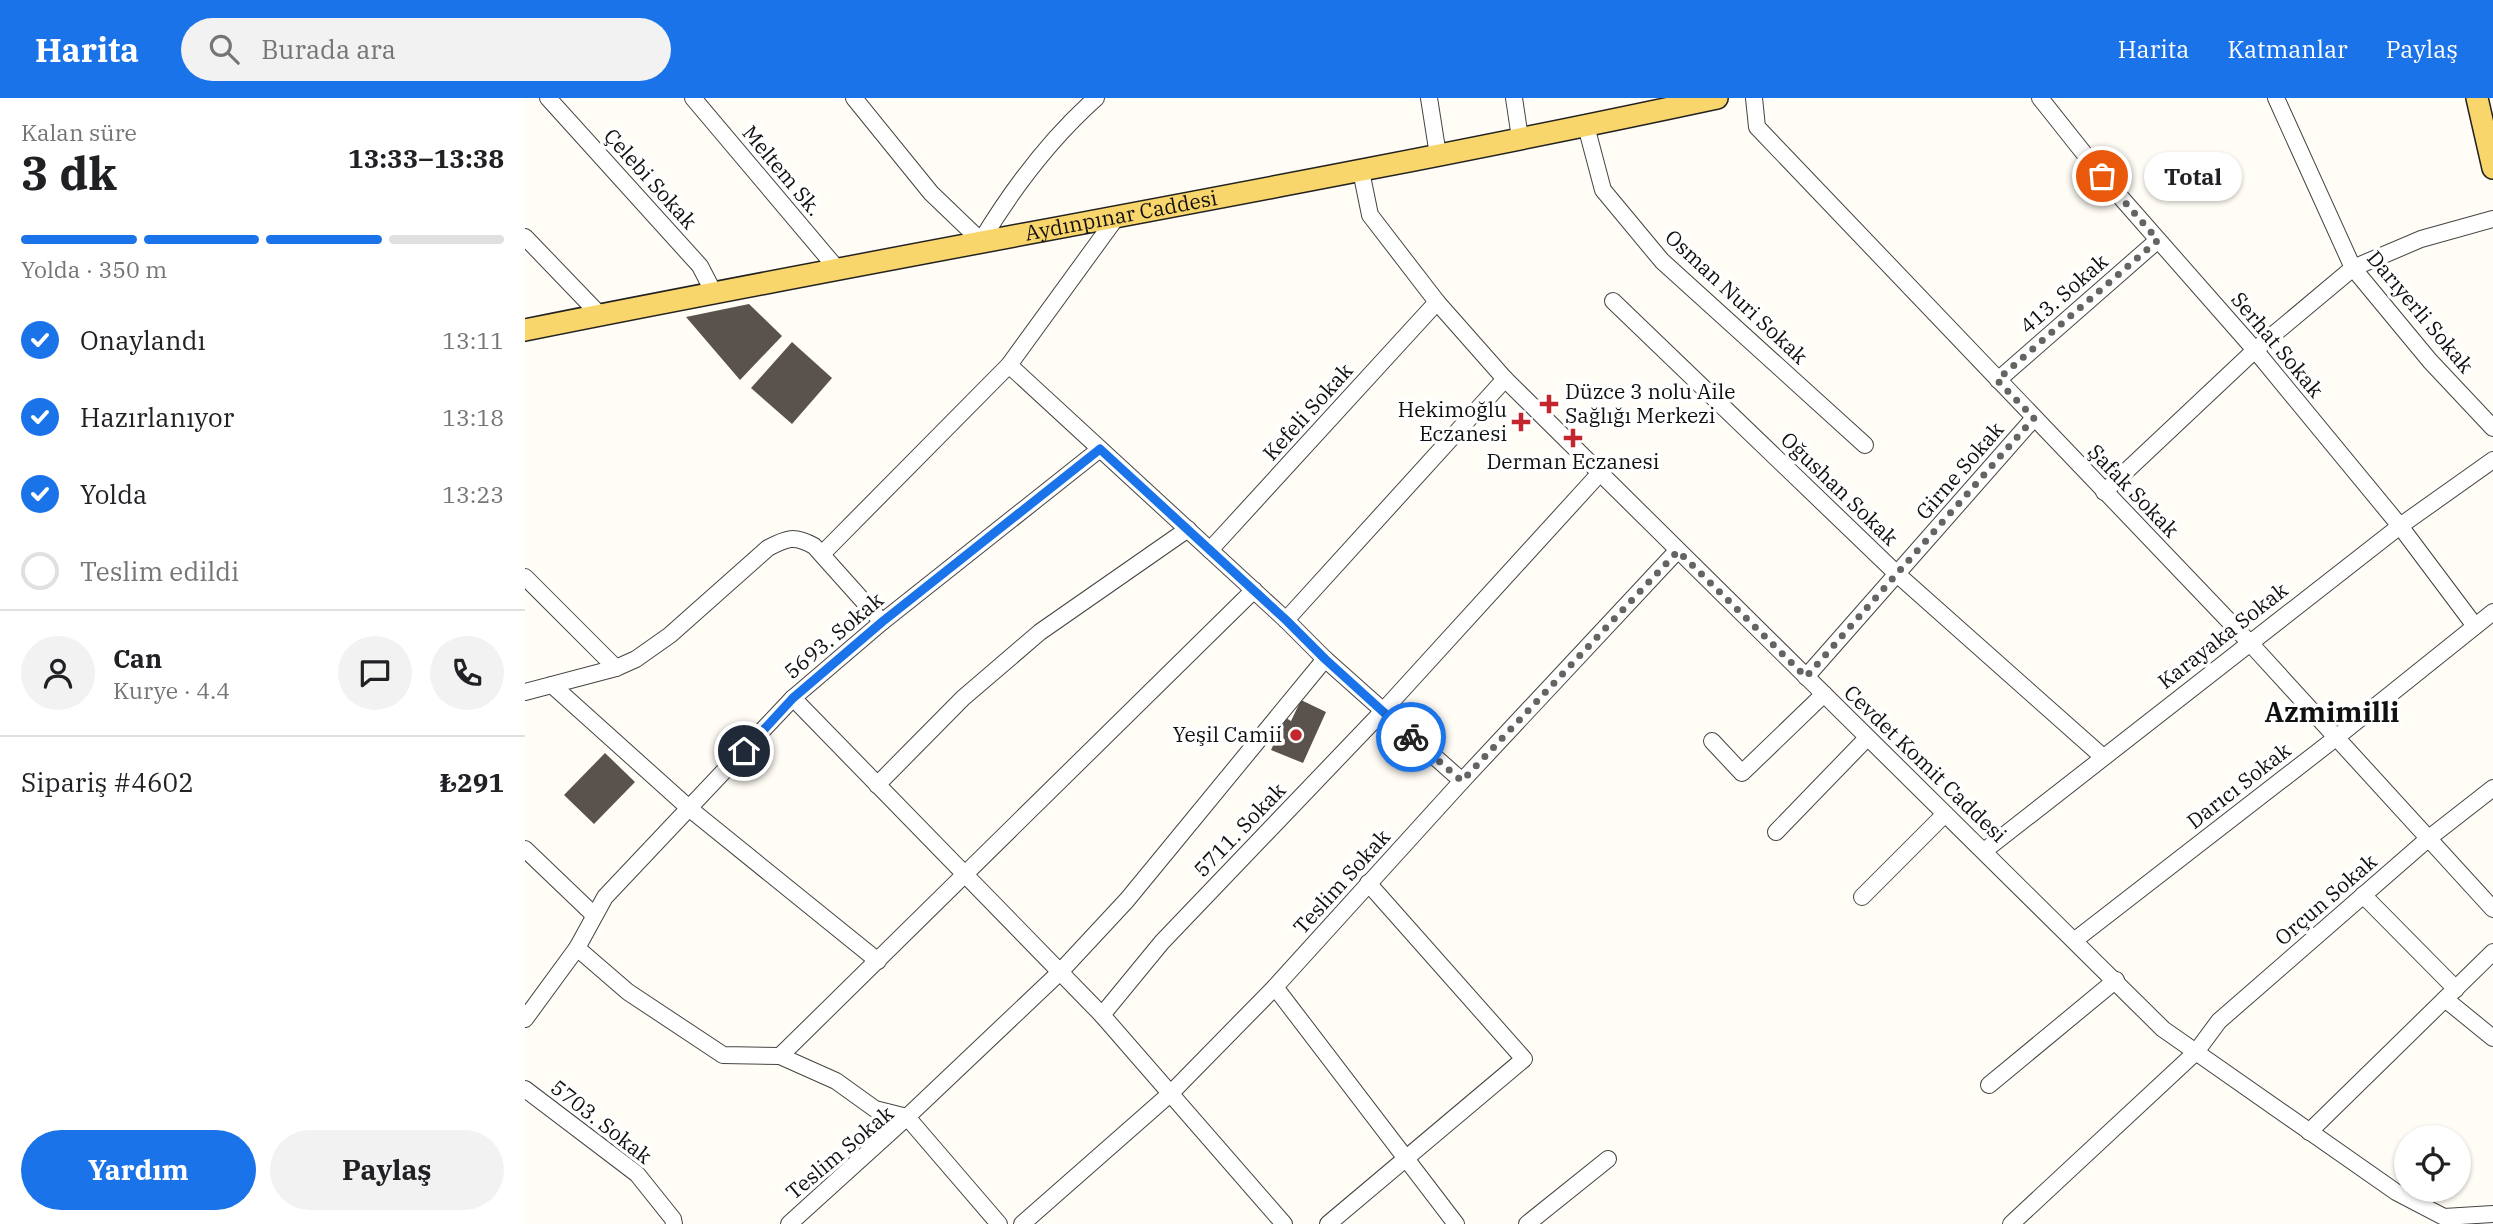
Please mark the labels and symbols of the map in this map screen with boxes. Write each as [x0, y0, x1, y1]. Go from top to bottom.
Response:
street label: Meltem Sk. [737, 119, 829, 222]
street label: Çelebi Sokak [598, 122, 704, 235]
pin [2072, 146, 2132, 206]
callout: Total [2144, 152, 2242, 200]
street label: Aydınpınar Caddesi [1023, 183, 1219, 247]
street label: Osman Nuri Sokak [1659, 223, 1815, 370]
street label: Darıyerli Sokak [2361, 244, 2481, 379]
street label: 413. Sokak [2013, 247, 2114, 339]
street label: Serhat Sokak [2225, 286, 2331, 404]
street label: Kefeli Sokak [1256, 356, 1359, 466]
place label: Düzce 3 nolu Aile Sağlığı Merkezi [1565, 377, 1736, 429]
marker: Düzce 3 nolu Aile Sağlığı Merkezi [1539, 394, 1559, 414]
place label: Hekimoğlu Eczanesi [1398, 395, 1507, 447]
marker: Hekimoğlu Eczanesi [1513, 414, 1529, 430]
street label: Girne Sokak [1909, 415, 2010, 525]
street label: Oğushan Sokak [1775, 425, 1905, 552]
marker: Derman Eczanesi [1565, 430, 1581, 446]
street label: Şafak Sokak [2082, 438, 2186, 544]
place label: Derman Eczanesi [1487, 447, 1659, 475]
street label: Karayaka Sokak [2152, 575, 2294, 695]
street label: 5693. Sokak [778, 585, 889, 685]
street label: Cevdet Komit Caddesi [1838, 678, 2013, 848]
district label: Azmimilli [2264, 693, 2400, 730]
courier [1376, 702, 1446, 772]
place label: Yeşil Camii [1173, 720, 1282, 748]
pin [714, 721, 774, 781]
marker: Yeşil Camii [1288, 727, 1304, 743]
street label: Darıcı Sokak [2181, 735, 2297, 835]
street label: 5711. Sokak [1187, 776, 1292, 883]
street label: Teslim Sokak [1287, 822, 1396, 940]
street label: Orçun Sokak [2268, 847, 2383, 951]
street label: 5703. Sokak [545, 1073, 659, 1170]
street label: Teslim Sokak [780, 1099, 900, 1205]

